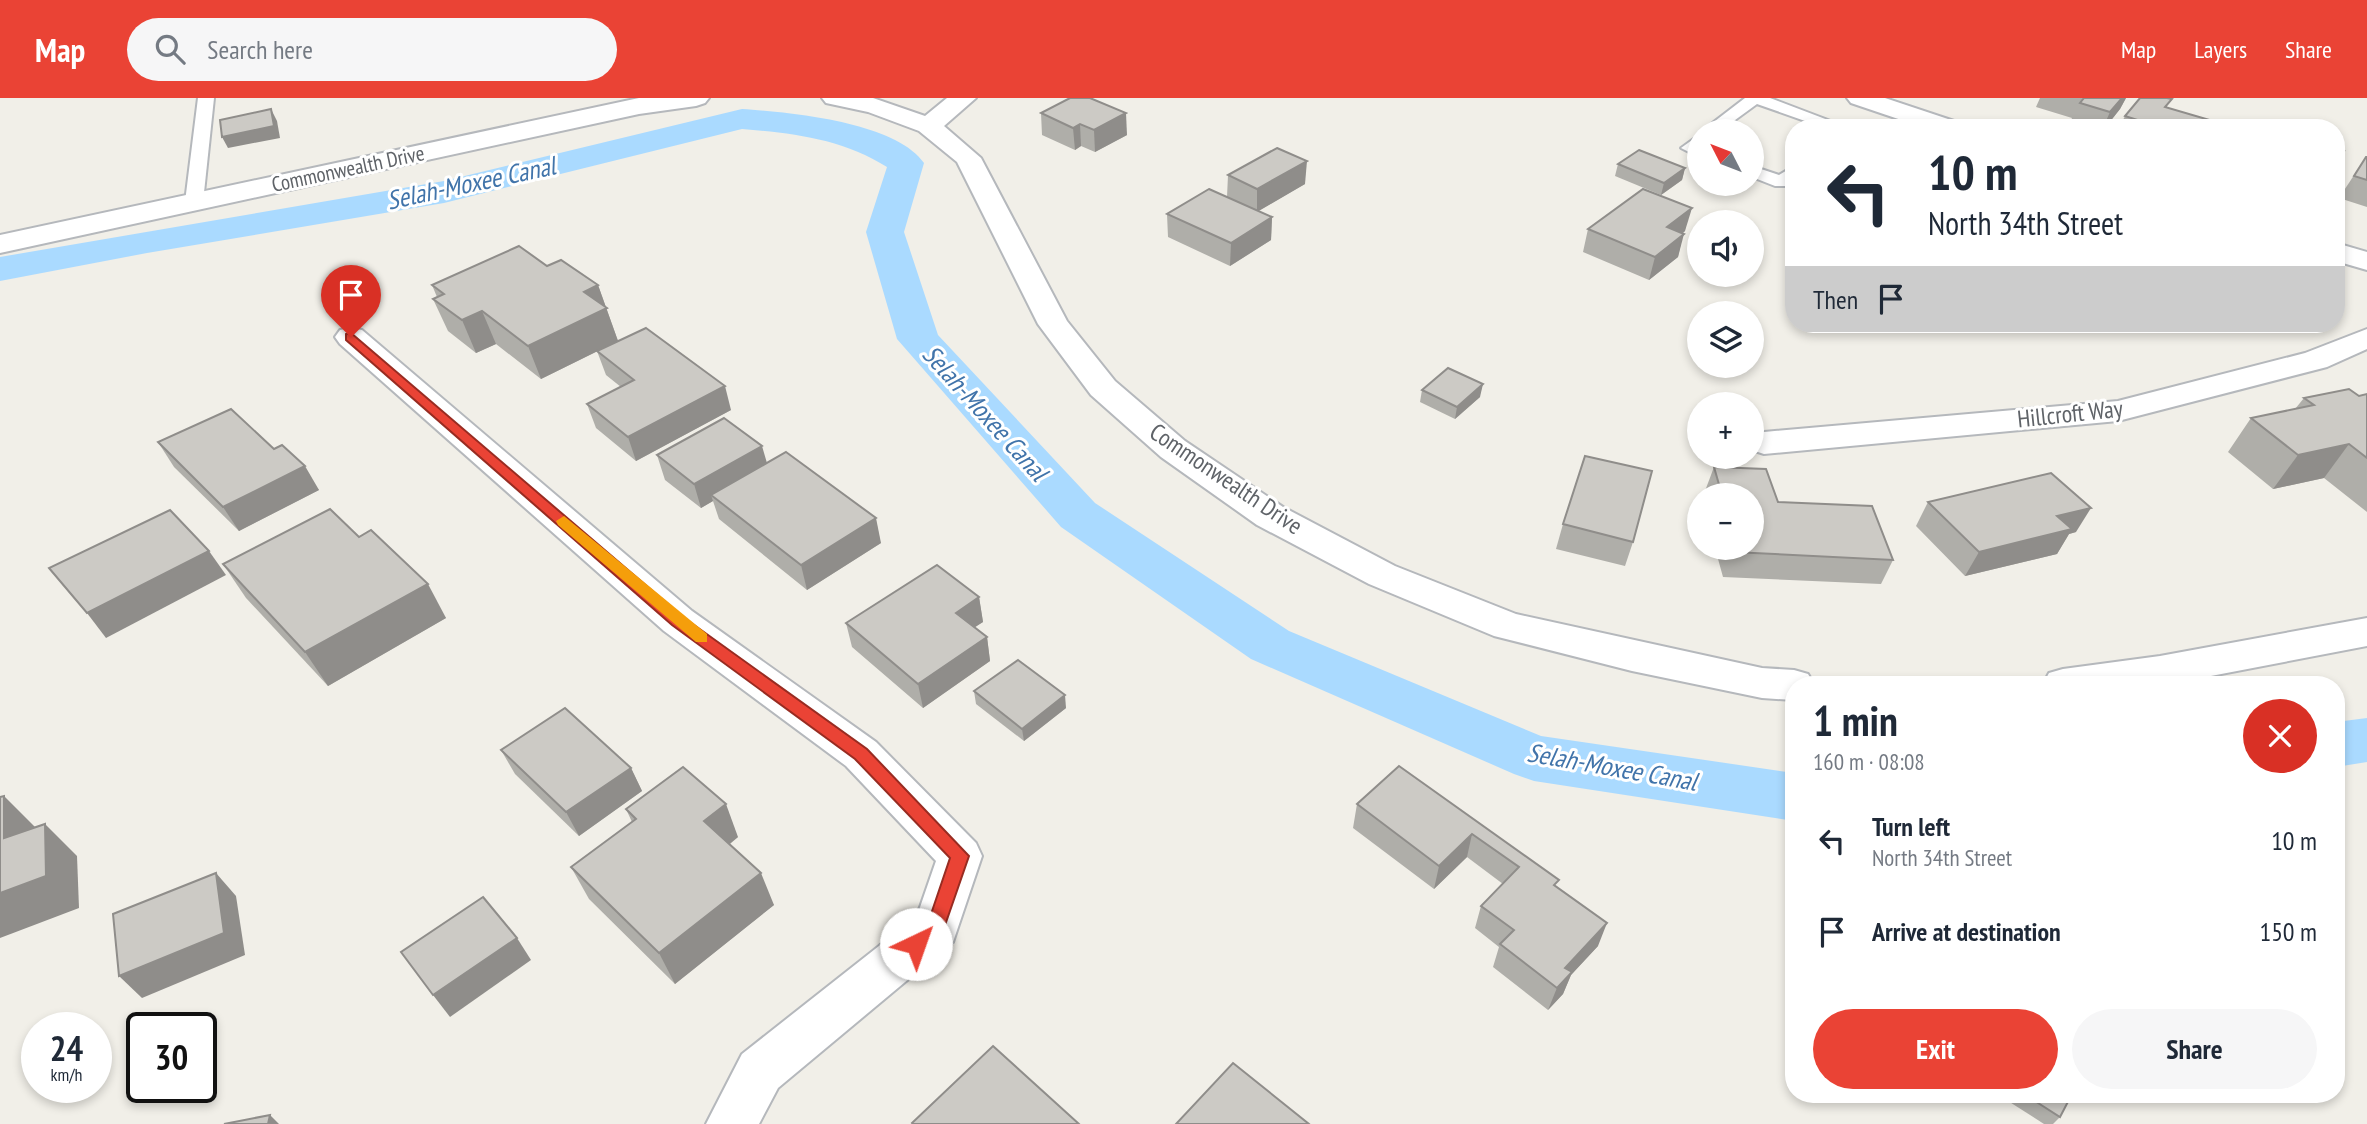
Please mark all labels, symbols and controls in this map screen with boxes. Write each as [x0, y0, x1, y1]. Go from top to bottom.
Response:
search box [127, 18, 617, 81]
text: Map [35, 28, 85, 71]
icon: search [151, 30, 189, 68]
text: Search here [207, 33, 313, 66]
text: Map [2121, 34, 2156, 65]
text: Layers [2194, 34, 2247, 65]
text: Share [2285, 34, 2332, 65]
north arrow [1687, 119, 1764, 196]
map controls [1687, 119, 1764, 560]
street label: Commonwealth Drive [269, 139, 427, 198]
text: 10 m [1928, 140, 2017, 204]
icon: left [1813, 147, 1904, 238]
water label: Selah-Moxee Canal [384, 148, 561, 216]
text: North 34th Street [1928, 202, 2123, 244]
button: sound [1687, 210, 1764, 287]
pin [321, 265, 381, 337]
icon: arrive [332, 276, 370, 314]
icon: arrive [1872, 280, 1910, 318]
text: Then [1813, 283, 1858, 316]
button: layers [1687, 301, 1764, 378]
water label: Selah-Moxee Canal [916, 338, 1057, 490]
button: + [1687, 392, 1764, 469]
street label: Hillcroft Way [2016, 393, 2124, 434]
street label: Commonwealth Drive [1144, 416, 1309, 541]
button: − [1687, 483, 1764, 560]
text: 1 min [1813, 693, 1898, 748]
button: close [2243, 699, 2317, 773]
water label: Selah-Moxee Canal [1525, 735, 1702, 798]
text: 160 m · 08:08 [1813, 747, 1925, 776]
text: Turn left [1872, 810, 1950, 843]
icon: left [1813, 822, 1851, 860]
text: 10 m [2271, 824, 2317, 857]
text: North 34th Street [1872, 843, 2012, 872]
position arrow [879, 907, 953, 981]
icon: arrive [1813, 913, 1851, 951]
text: Arrive at destination [1872, 915, 2061, 948]
text: 150 m [2259, 915, 2317, 948]
button: Exit [1813, 1009, 2058, 1089]
button: Share [2072, 1009, 2317, 1089]
speed limit sign: 30 [126, 1012, 217, 1103]
text: 24 [50, 1025, 83, 1071]
text: km/h [51, 1063, 82, 1086]

